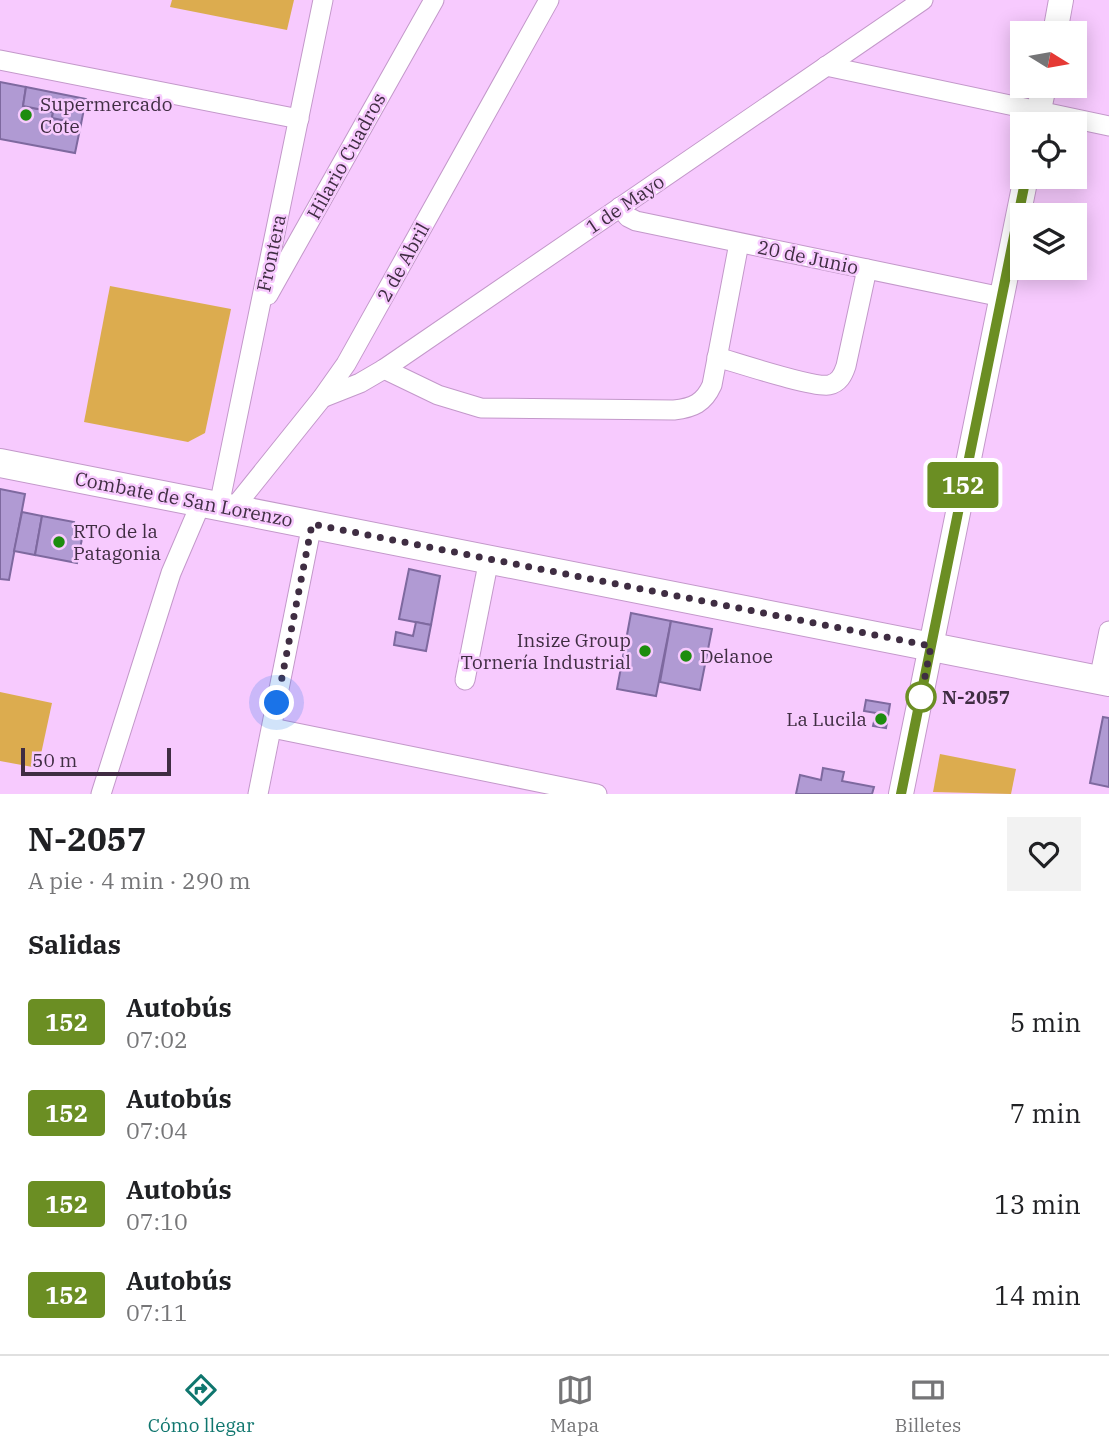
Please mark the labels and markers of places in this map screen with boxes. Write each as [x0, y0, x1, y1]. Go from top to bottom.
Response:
place label: Supermercado Cote [40, 92, 172, 138]
marker: Supermercado Cote [18, 107, 34, 123]
place label: RTO de la Patagonia [73, 519, 161, 565]
marker: RTO de la Patagonia [51, 534, 67, 550]
place label: Insize Group Tornería Industrial [460, 628, 631, 674]
marker: Insize Group Tornería Industrial [637, 643, 653, 659]
place label: Delanoe [700, 644, 773, 668]
marker: Delanoe [678, 648, 694, 664]
marker: N-2057 [906, 682, 936, 712]
place label: N-2057 [942, 685, 1010, 709]
place label: La Lucila [786, 707, 867, 731]
marker: La Lucila [873, 711, 889, 727]

